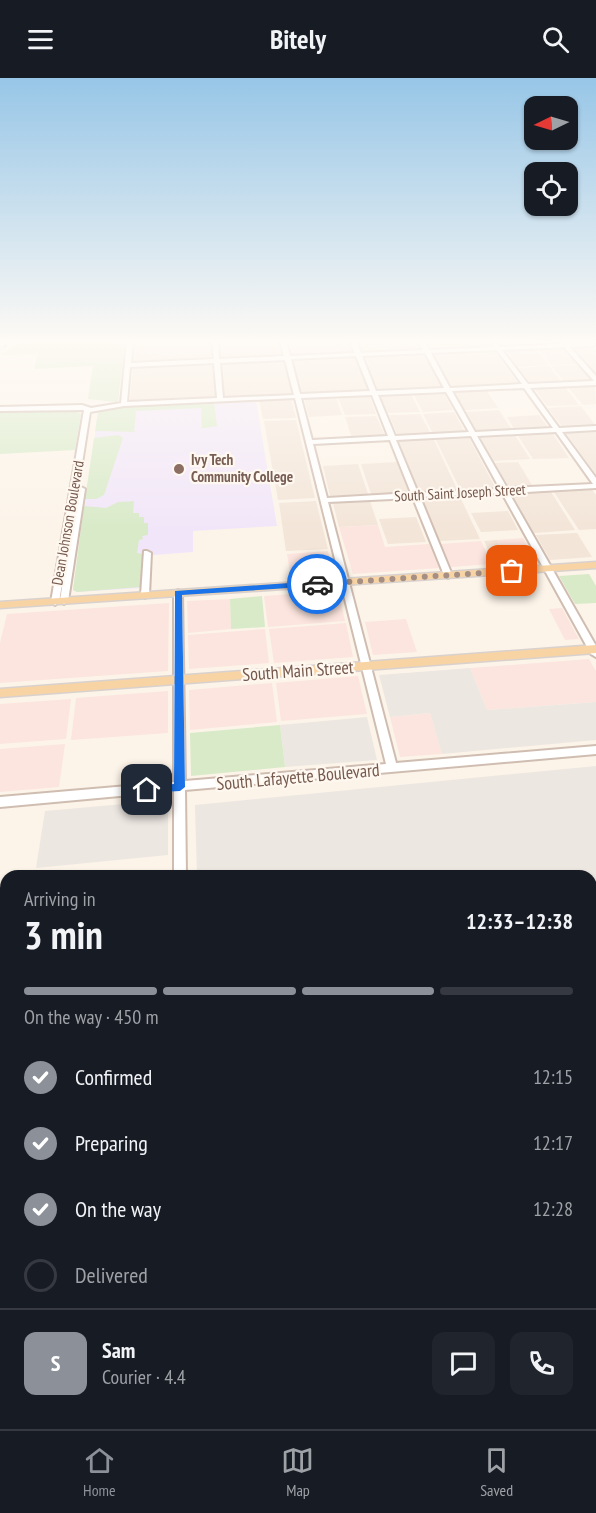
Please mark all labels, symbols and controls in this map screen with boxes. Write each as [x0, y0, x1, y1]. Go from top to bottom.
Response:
text: Bitely [270, 22, 326, 56]
icon: menu [24, 23, 57, 56]
icon: search [539, 23, 572, 56]
north arrow [524, 96, 578, 150]
map controls [524, 96, 578, 216]
button: locate [524, 162, 578, 216]
place label: Ivy Tech Community College [191, 450, 293, 486]
street label: Dean Johnson Boulevard [47, 459, 88, 587]
marker: Ivy Tech Community College [172, 462, 186, 476]
street label: South Saint Joseph Street [394, 480, 526, 505]
pin [486, 545, 537, 596]
courier [287, 554, 347, 614]
icon: bag [495, 554, 528, 587]
icon: car [301, 568, 334, 601]
street label: South Main Street [242, 655, 354, 686]
street label: South Lafayette Boulevard [215, 758, 381, 795]
pin [121, 764, 172, 815]
icon: home [130, 773, 163, 806]
text: Arriving in [24, 886, 96, 912]
text: 12:33–12:38 [466, 907, 573, 935]
text: 3 min [24, 909, 103, 960]
text: On the way · 450 m [24, 1004, 159, 1030]
icon: check [24, 1061, 57, 1094]
text: Confirmed [75, 1063, 152, 1091]
text: 12:15 [533, 1064, 573, 1090]
icon: check [24, 1127, 57, 1160]
text: Preparing [75, 1129, 148, 1157]
text: 12:17 [533, 1130, 573, 1156]
icon: check [24, 1193, 57, 1226]
text: On the way [75, 1195, 161, 1223]
text: 12:28 [533, 1196, 573, 1222]
text: Delivered [75, 1261, 148, 1289]
button: chat [432, 1332, 495, 1395]
button: phone [510, 1332, 573, 1395]
text: Sam [102, 1336, 135, 1364]
text: S [51, 1349, 60, 1377]
text: Courier · 4.4 [102, 1364, 186, 1390]
tab: Home [83, 1444, 116, 1500]
tab: Map [281, 1444, 314, 1500]
tab: Saved [480, 1444, 513, 1500]

